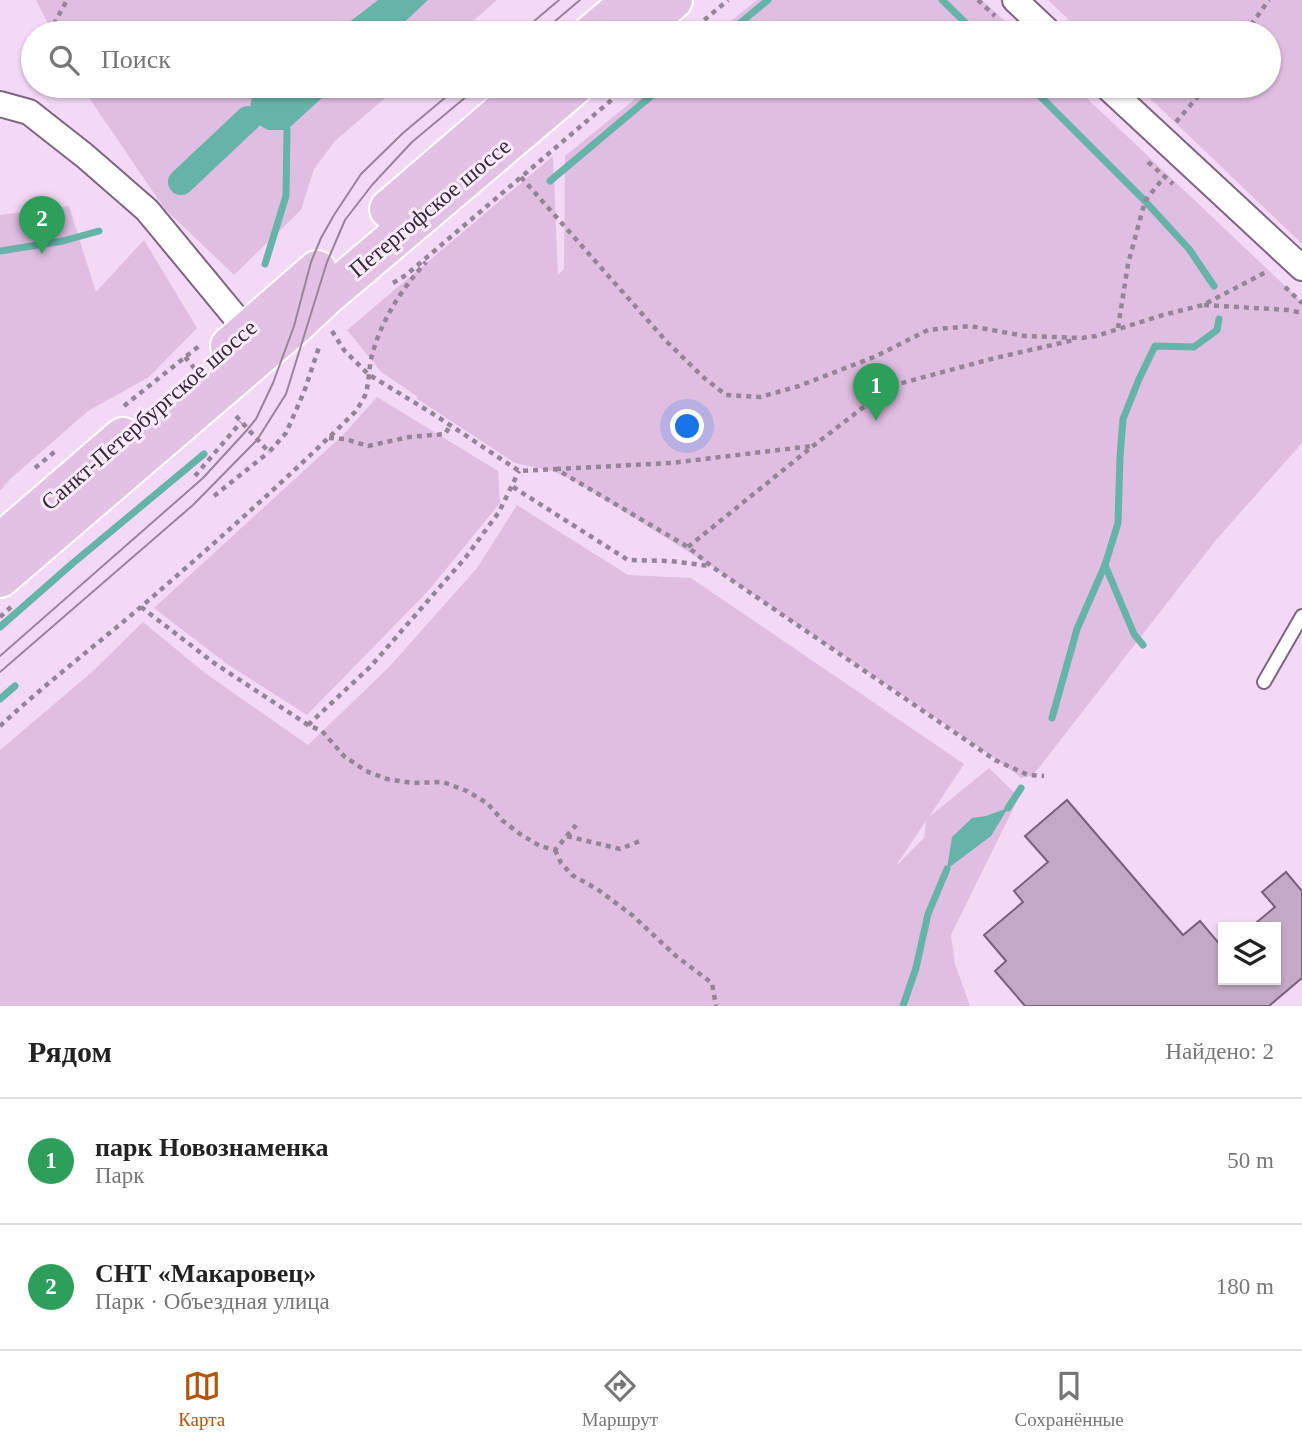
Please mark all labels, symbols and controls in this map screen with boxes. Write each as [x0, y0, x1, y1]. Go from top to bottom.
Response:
search box [21, 21, 1281, 98]
icon: search [45, 41, 83, 79]
text: Поиск [101, 45, 171, 74]
street label: Петергофское шоссе [344, 133, 516, 283]
pin: 2 [19, 196, 65, 254]
street label: Санкт-Петербургское шоссе [36, 315, 262, 515]
pin: 1 [853, 363, 899, 421]
your location [670, 409, 704, 443]
map controls [1218, 922, 1281, 985]
button: layers [1218, 922, 1281, 985]
text: Рядом [28, 1035, 112, 1068]
text: Найдено: 2 [1166, 1039, 1274, 1064]
text: парк Новознаменка [95, 1133, 329, 1162]
text: 1 [45, 1148, 57, 1173]
text: 50 m [1227, 1148, 1274, 1173]
text: Парк [95, 1163, 145, 1188]
text: СНТ «Макаровец» [95, 1259, 316, 1288]
text: 2 [45, 1274, 57, 1299]
text: 180 m [1216, 1274, 1274, 1299]
text: Парк · Объездная улица [95, 1289, 330, 1314]
tab: Карта [178, 1367, 225, 1431]
tab: Маршрут [582, 1367, 658, 1431]
tab: Сохранённые [1015, 1367, 1124, 1431]

